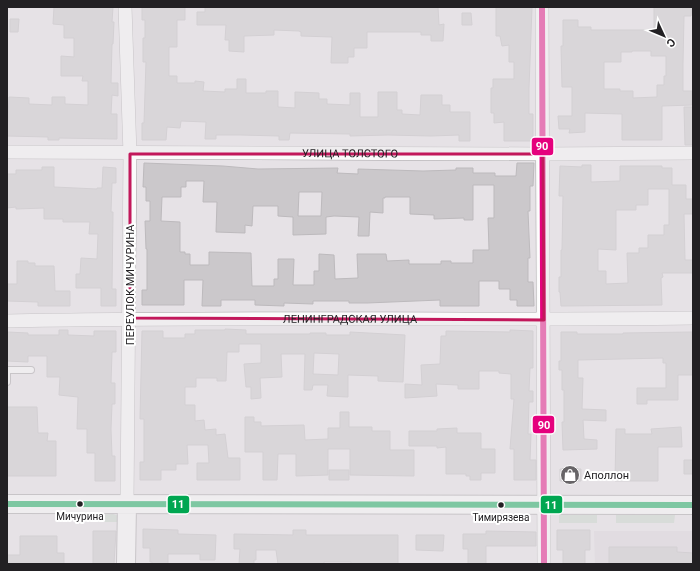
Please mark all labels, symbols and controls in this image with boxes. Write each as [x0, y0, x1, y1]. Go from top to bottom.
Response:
north arrow [644, 16, 684, 56]
text: С [664, 35, 678, 50]
line badge: 90 [531, 137, 554, 156]
text: 90 [536, 140, 548, 153]
street label: УЛИЦА ТОЛСТОГО [302, 147, 398, 160]
street label: ПЕРЕУЛОК МИЧУРИНА [124, 224, 137, 345]
street label: ЛЕНИНГРАДСКАЯ УЛИЦА [283, 312, 418, 325]
line badge: 90 [532, 415, 555, 434]
text: 90 [538, 419, 550, 432]
shop icon: Аполлон [559, 464, 581, 486]
place label: Аполлон [584, 469, 629, 482]
line badge: 11 [167, 495, 190, 514]
line badge: 11 [540, 495, 563, 514]
text: 11 [172, 498, 184, 511]
marker: Мичурина [75, 499, 85, 509]
text: 11 [545, 499, 557, 512]
marker: Тимирязева [496, 500, 506, 510]
place label: Мичурина [56, 511, 104, 522]
place label: Тимирязева [472, 512, 530, 523]

